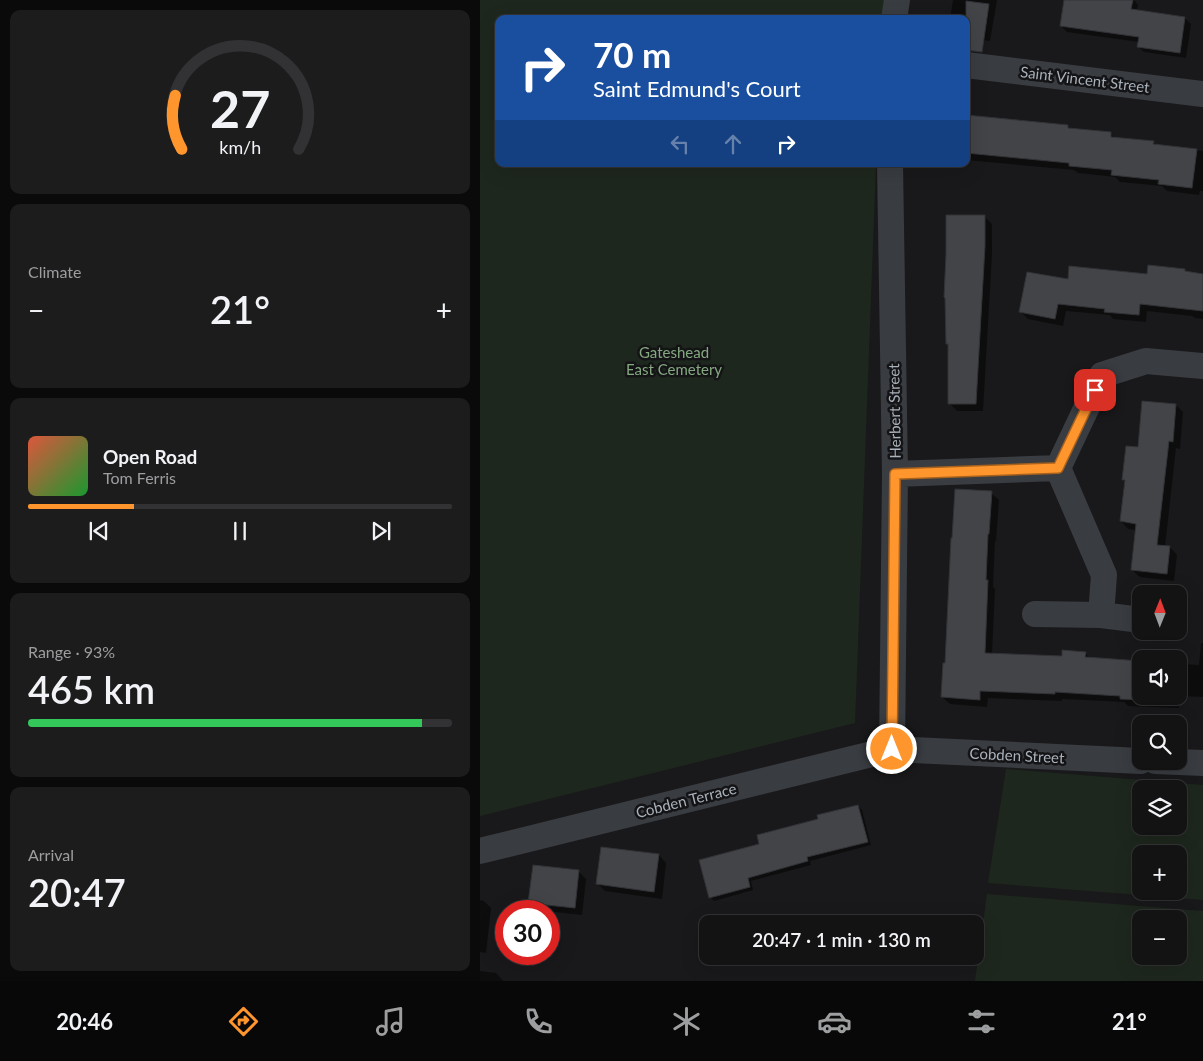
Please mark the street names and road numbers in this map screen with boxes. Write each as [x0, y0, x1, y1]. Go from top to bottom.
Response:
street label: Saint Vincent Street [1019, 62, 1151, 96]
street label: Herbert Street [884, 363, 904, 459]
street label: Cobden Street [969, 744, 1065, 767]
street label: Cobden Terrace [634, 779, 738, 821]

